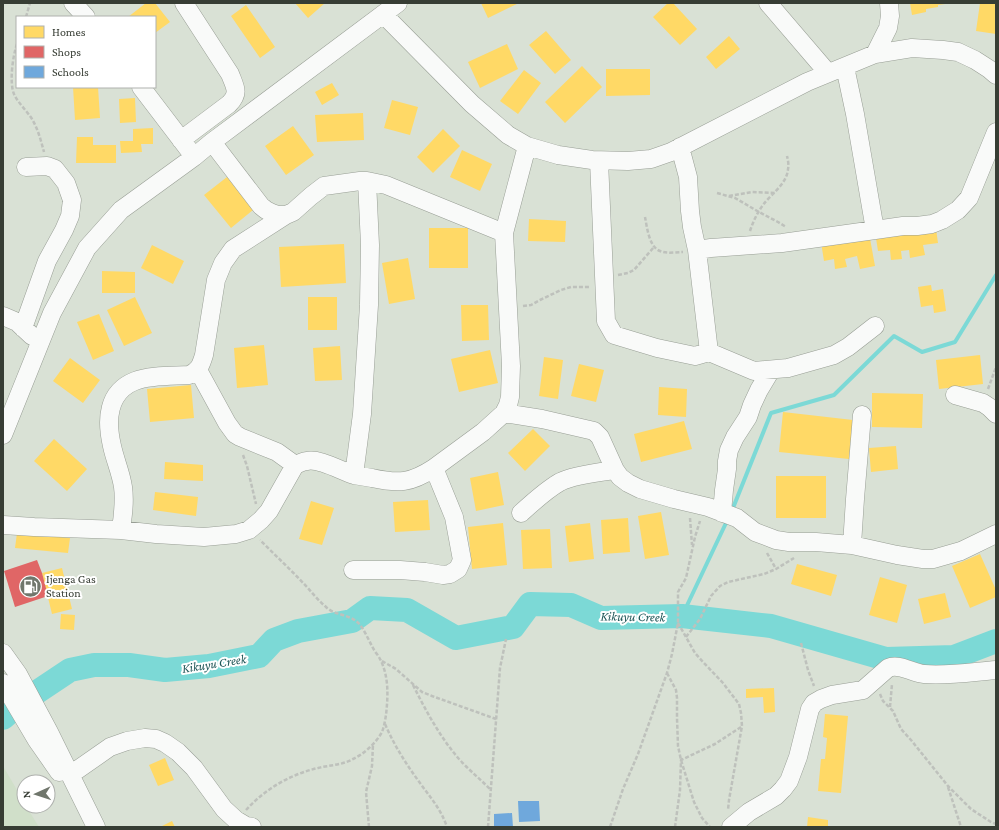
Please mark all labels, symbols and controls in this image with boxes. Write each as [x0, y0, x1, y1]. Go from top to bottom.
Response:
legend [16, 16, 156, 88]
text: Homes [52, 25, 86, 39]
text: Shops [52, 45, 81, 59]
text: Schools [52, 65, 89, 79]
place label: Ijenga Gas Station [46, 572, 96, 600]
fuel station icon: Ijenga Gas Station [17, 573, 43, 599]
water label: Kikuyu Creek [600, 608, 667, 625]
water label: Kikuyu Creek [181, 651, 249, 676]
north arrow [16, 774, 56, 814]
text: N [20, 790, 32, 799]

